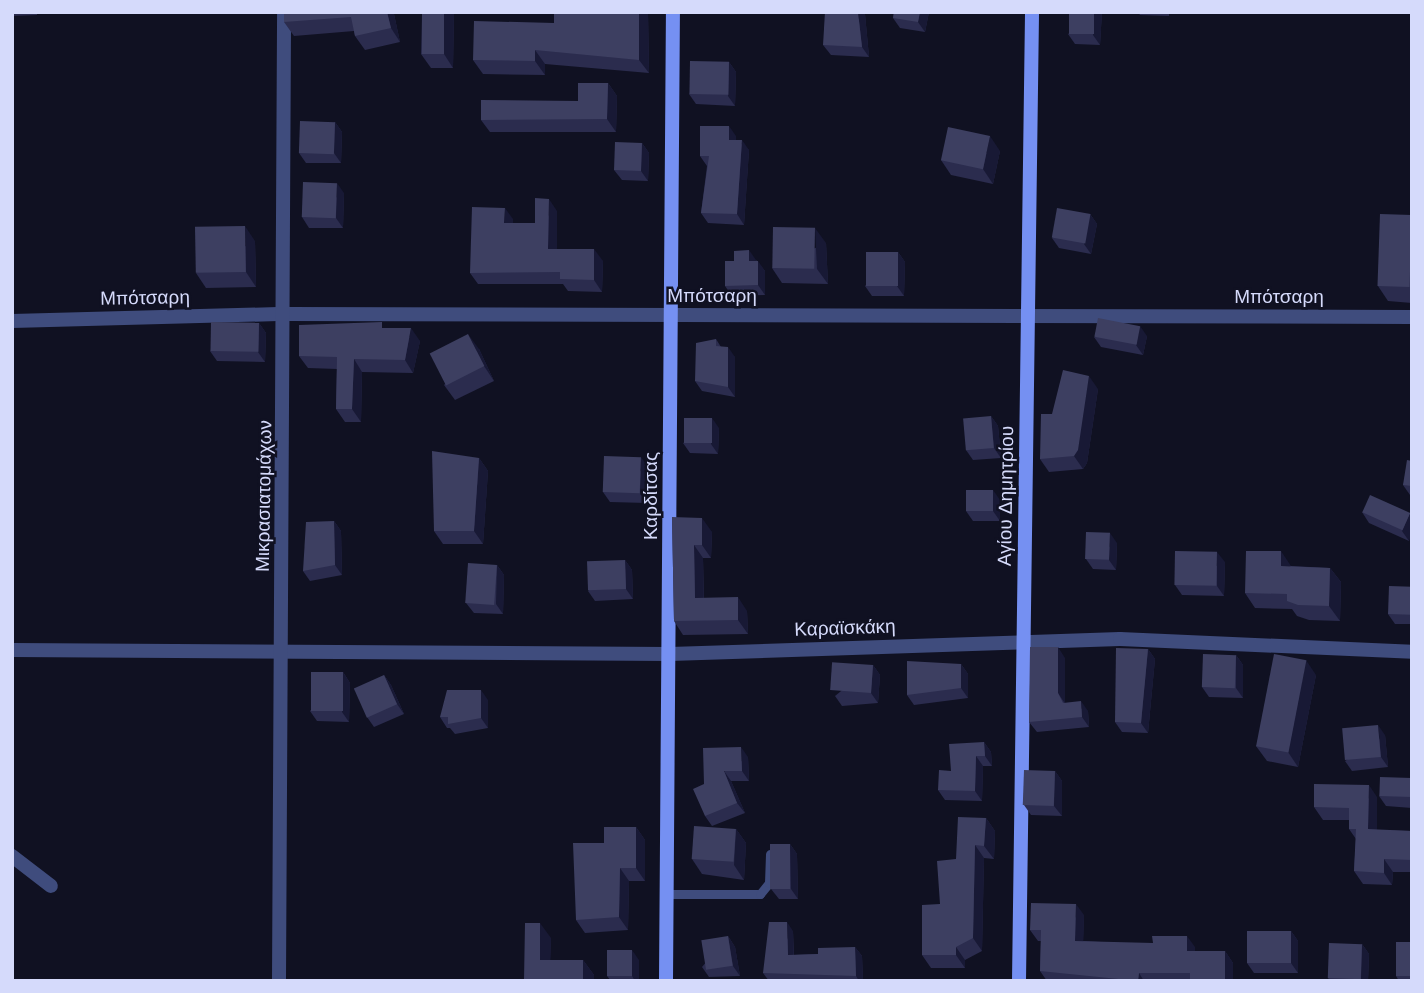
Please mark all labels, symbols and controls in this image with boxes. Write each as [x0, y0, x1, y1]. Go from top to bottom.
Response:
street label: Μπότσαρη [667, 285, 757, 307]
street label: Μπότσαρη [100, 286, 190, 310]
street label: Μπότσαρη [1234, 286, 1324, 308]
street label: Μικρασιατομάχων [251, 420, 277, 572]
street label: Αγίου Δημητρίου [993, 426, 1019, 566]
street label: Καρδίτσας [640, 452, 662, 540]
street label: Καραϊσκάκη [794, 615, 896, 641]

